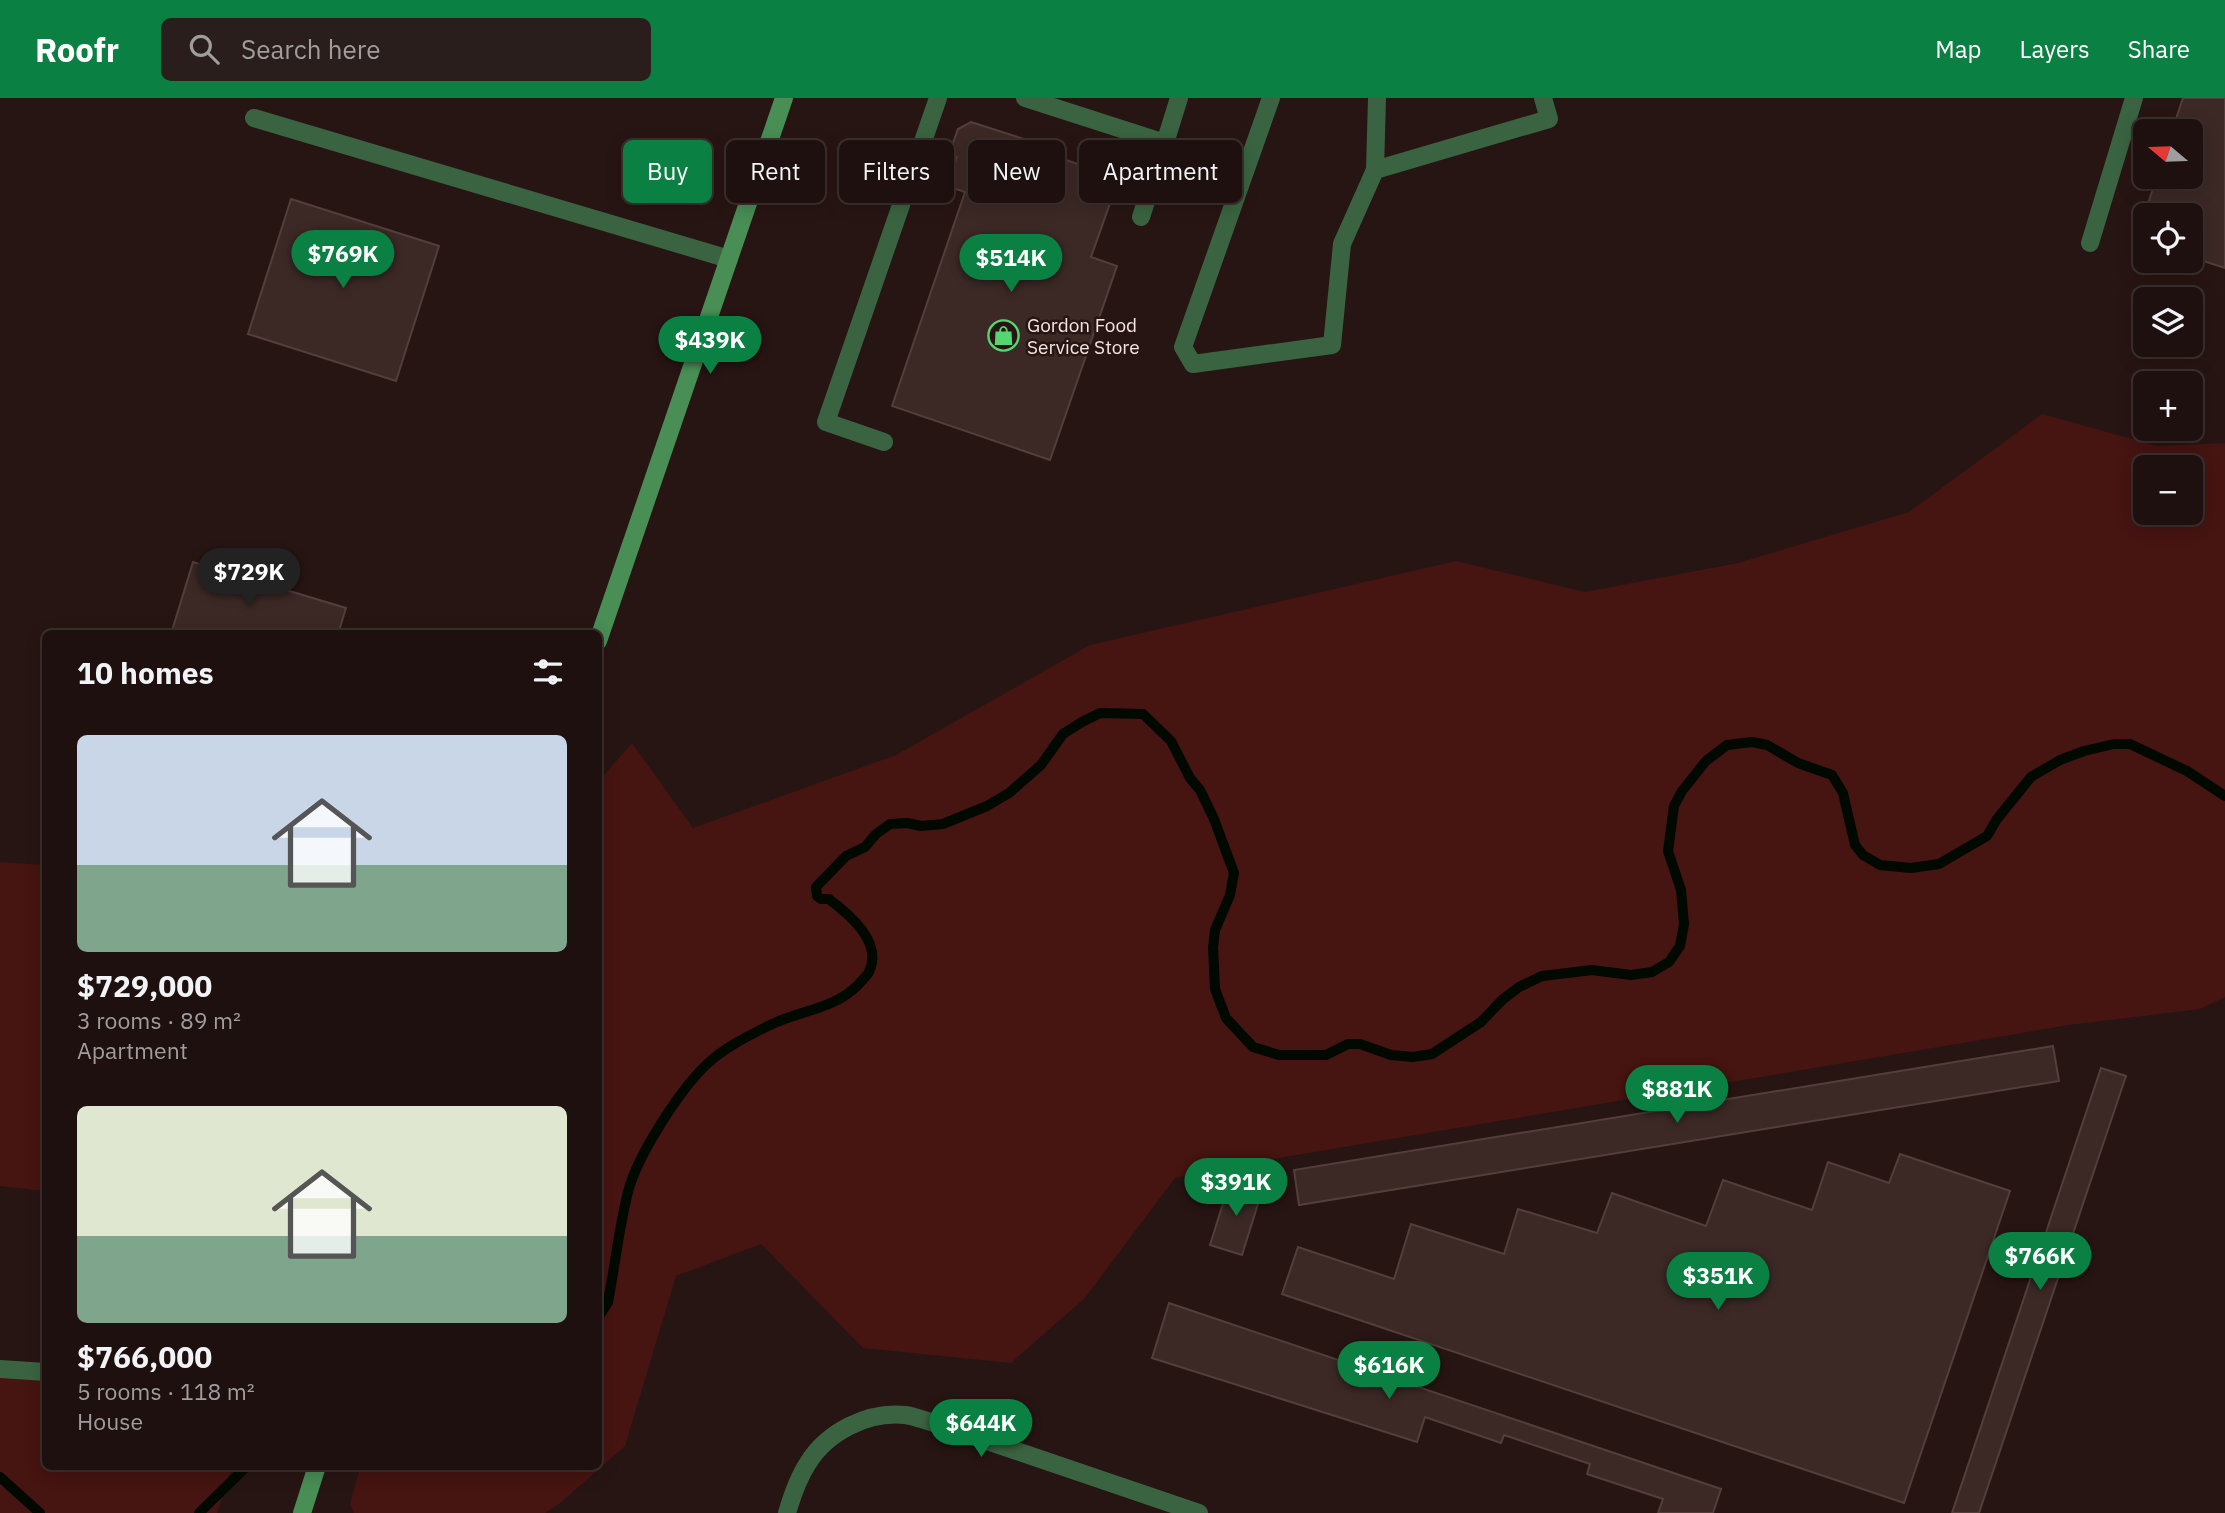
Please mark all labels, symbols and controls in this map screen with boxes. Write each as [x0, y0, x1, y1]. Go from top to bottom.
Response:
search box [161, 18, 651, 81]
text: Roofr [35, 28, 119, 71]
icon: search [185, 30, 223, 68]
text: Search here [241, 32, 380, 66]
text: Map [1935, 33, 1982, 65]
text: Layers [2020, 33, 2090, 65]
text: Share [2128, 33, 2190, 65]
north arrow [2133, 119, 2203, 189]
map controls [2133, 119, 2203, 525]
chip: Buy [623, 140, 712, 203]
chip: Rent [726, 140, 825, 203]
chip: Filters [839, 140, 954, 203]
chip: New [968, 140, 1065, 203]
chip: Apartment [1079, 140, 1242, 203]
button: locate [2133, 203, 2203, 273]
pin: $769K [294, 230, 392, 290]
pin: $514K [962, 234, 1060, 294]
text: $769K [307, 238, 379, 268]
text: $514K [975, 242, 1047, 272]
button: layers [2133, 287, 2203, 357]
place label: Gordon Food Service Store [1027, 313, 1140, 359]
pin: $439K [661, 316, 759, 376]
shop icon: Gordon Food Service Store [987, 319, 1021, 353]
text: $439K [674, 324, 746, 354]
button: + [2133, 371, 2203, 441]
button: − [2133, 455, 2203, 525]
pin: $729K [200, 548, 298, 608]
text: $729K [213, 556, 285, 586]
text: 10 homes [77, 653, 214, 692]
icon: filters [529, 653, 567, 691]
icon: home [259, 780, 385, 906]
text: $729,000 [77, 966, 212, 1005]
text: 3 rooms · 89 m² [77, 1005, 241, 1035]
text: Apartment [77, 1035, 188, 1065]
pin: $881K [1628, 1066, 1726, 1125]
text: $881K [1641, 1073, 1713, 1103]
icon: home [259, 1151, 385, 1277]
pin: $391K [1187, 1158, 1285, 1218]
text: $391K [1200, 1166, 1272, 1196]
pin: $766K [1991, 1232, 2089, 1292]
text: $766K [2004, 1240, 2076, 1270]
pin: $351K [1669, 1252, 1767, 1312]
text: $351K [1682, 1260, 1754, 1290]
text: $766,000 [77, 1337, 212, 1376]
pin: $616K [1340, 1342, 1438, 1401]
text: $616K [1353, 1349, 1425, 1379]
text: 5 rooms · 118 m² [77, 1376, 255, 1406]
pin: $644K [932, 1400, 1030, 1459]
text: House [77, 1406, 143, 1436]
text: $644K [945, 1407, 1017, 1437]

